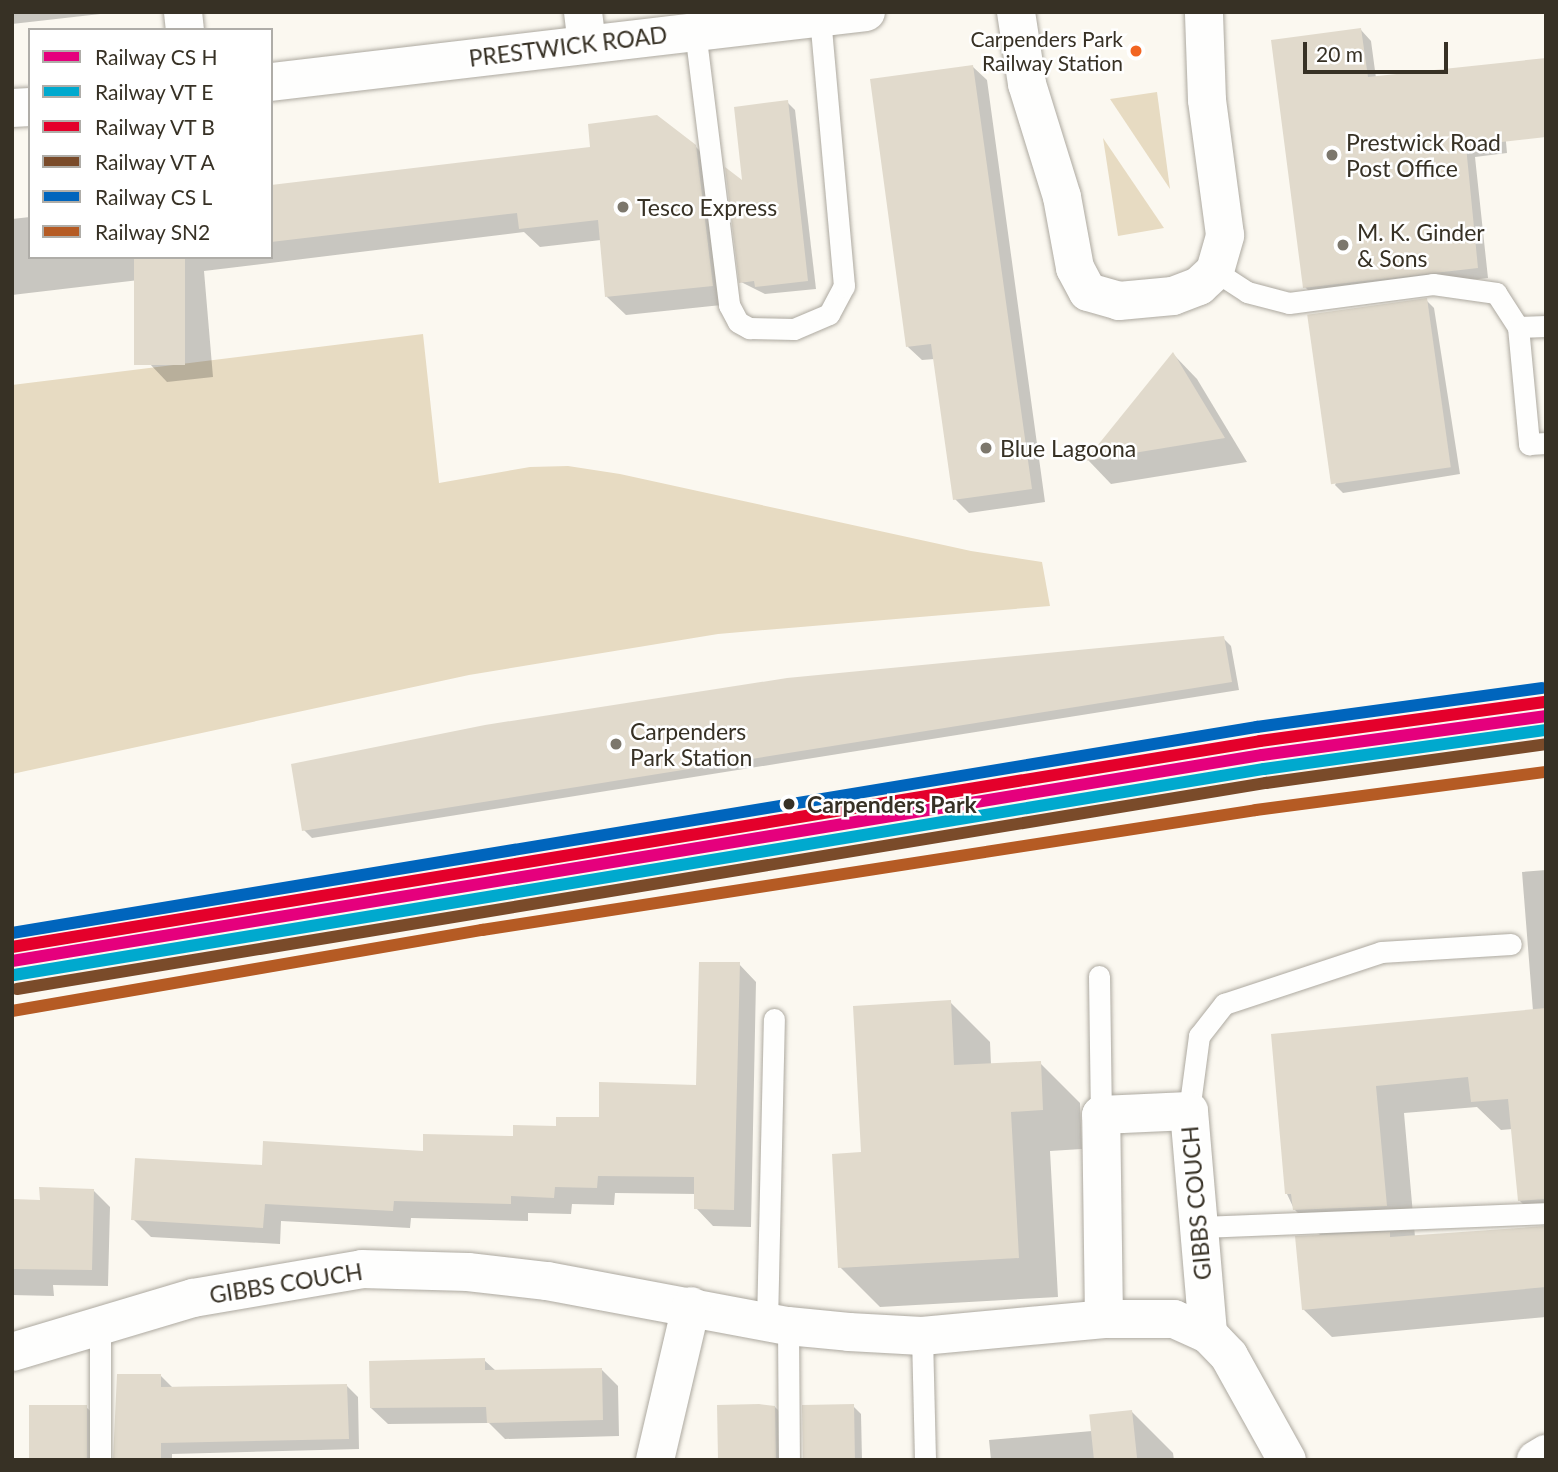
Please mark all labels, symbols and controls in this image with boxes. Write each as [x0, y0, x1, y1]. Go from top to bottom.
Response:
street label: PRESTWICK ROAD [467, 20, 669, 72]
place label: Carpenders Park Railway Station [970, 26, 1123, 76]
legend [28, 28, 273, 259]
scale bar [1306, 28, 1451, 72]
text: 20 m [1316, 41, 1363, 66]
text: Railway CS H [95, 44, 218, 69]
marker: Carpenders Park Railway Station [1129, 44, 1143, 58]
text: Railway VT E [95, 79, 213, 104]
text: Railway VT B [95, 114, 215, 139]
place label: Prestwick Road Post Office [1346, 128, 1501, 182]
marker: Prestwick Road Post Office [1324, 147, 1340, 163]
text: Railway VT A [95, 149, 215, 174]
text: Railway CS L [95, 184, 212, 209]
place label: Tesco Express [637, 193, 777, 221]
marker: Tesco Express [615, 199, 631, 215]
place label: M. K. Ginder & Sons [1357, 218, 1485, 272]
text: Railway SN2 [95, 219, 210, 244]
marker: M. K. Ginder & Sons [1335, 237, 1351, 253]
place label: Blue Lagoona [1000, 434, 1136, 462]
marker: Blue Lagoona [978, 440, 994, 456]
place label: Carpenders Park Station [630, 717, 752, 771]
marker: Carpenders Park Station [608, 736, 624, 752]
place label: Carpenders Park [807, 790, 977, 818]
marker: Carpenders Park [777, 792, 801, 816]
street label: GIBBS COUCH [1176, 1125, 1216, 1281]
street label: GIBBS COUCH [207, 1257, 365, 1309]

